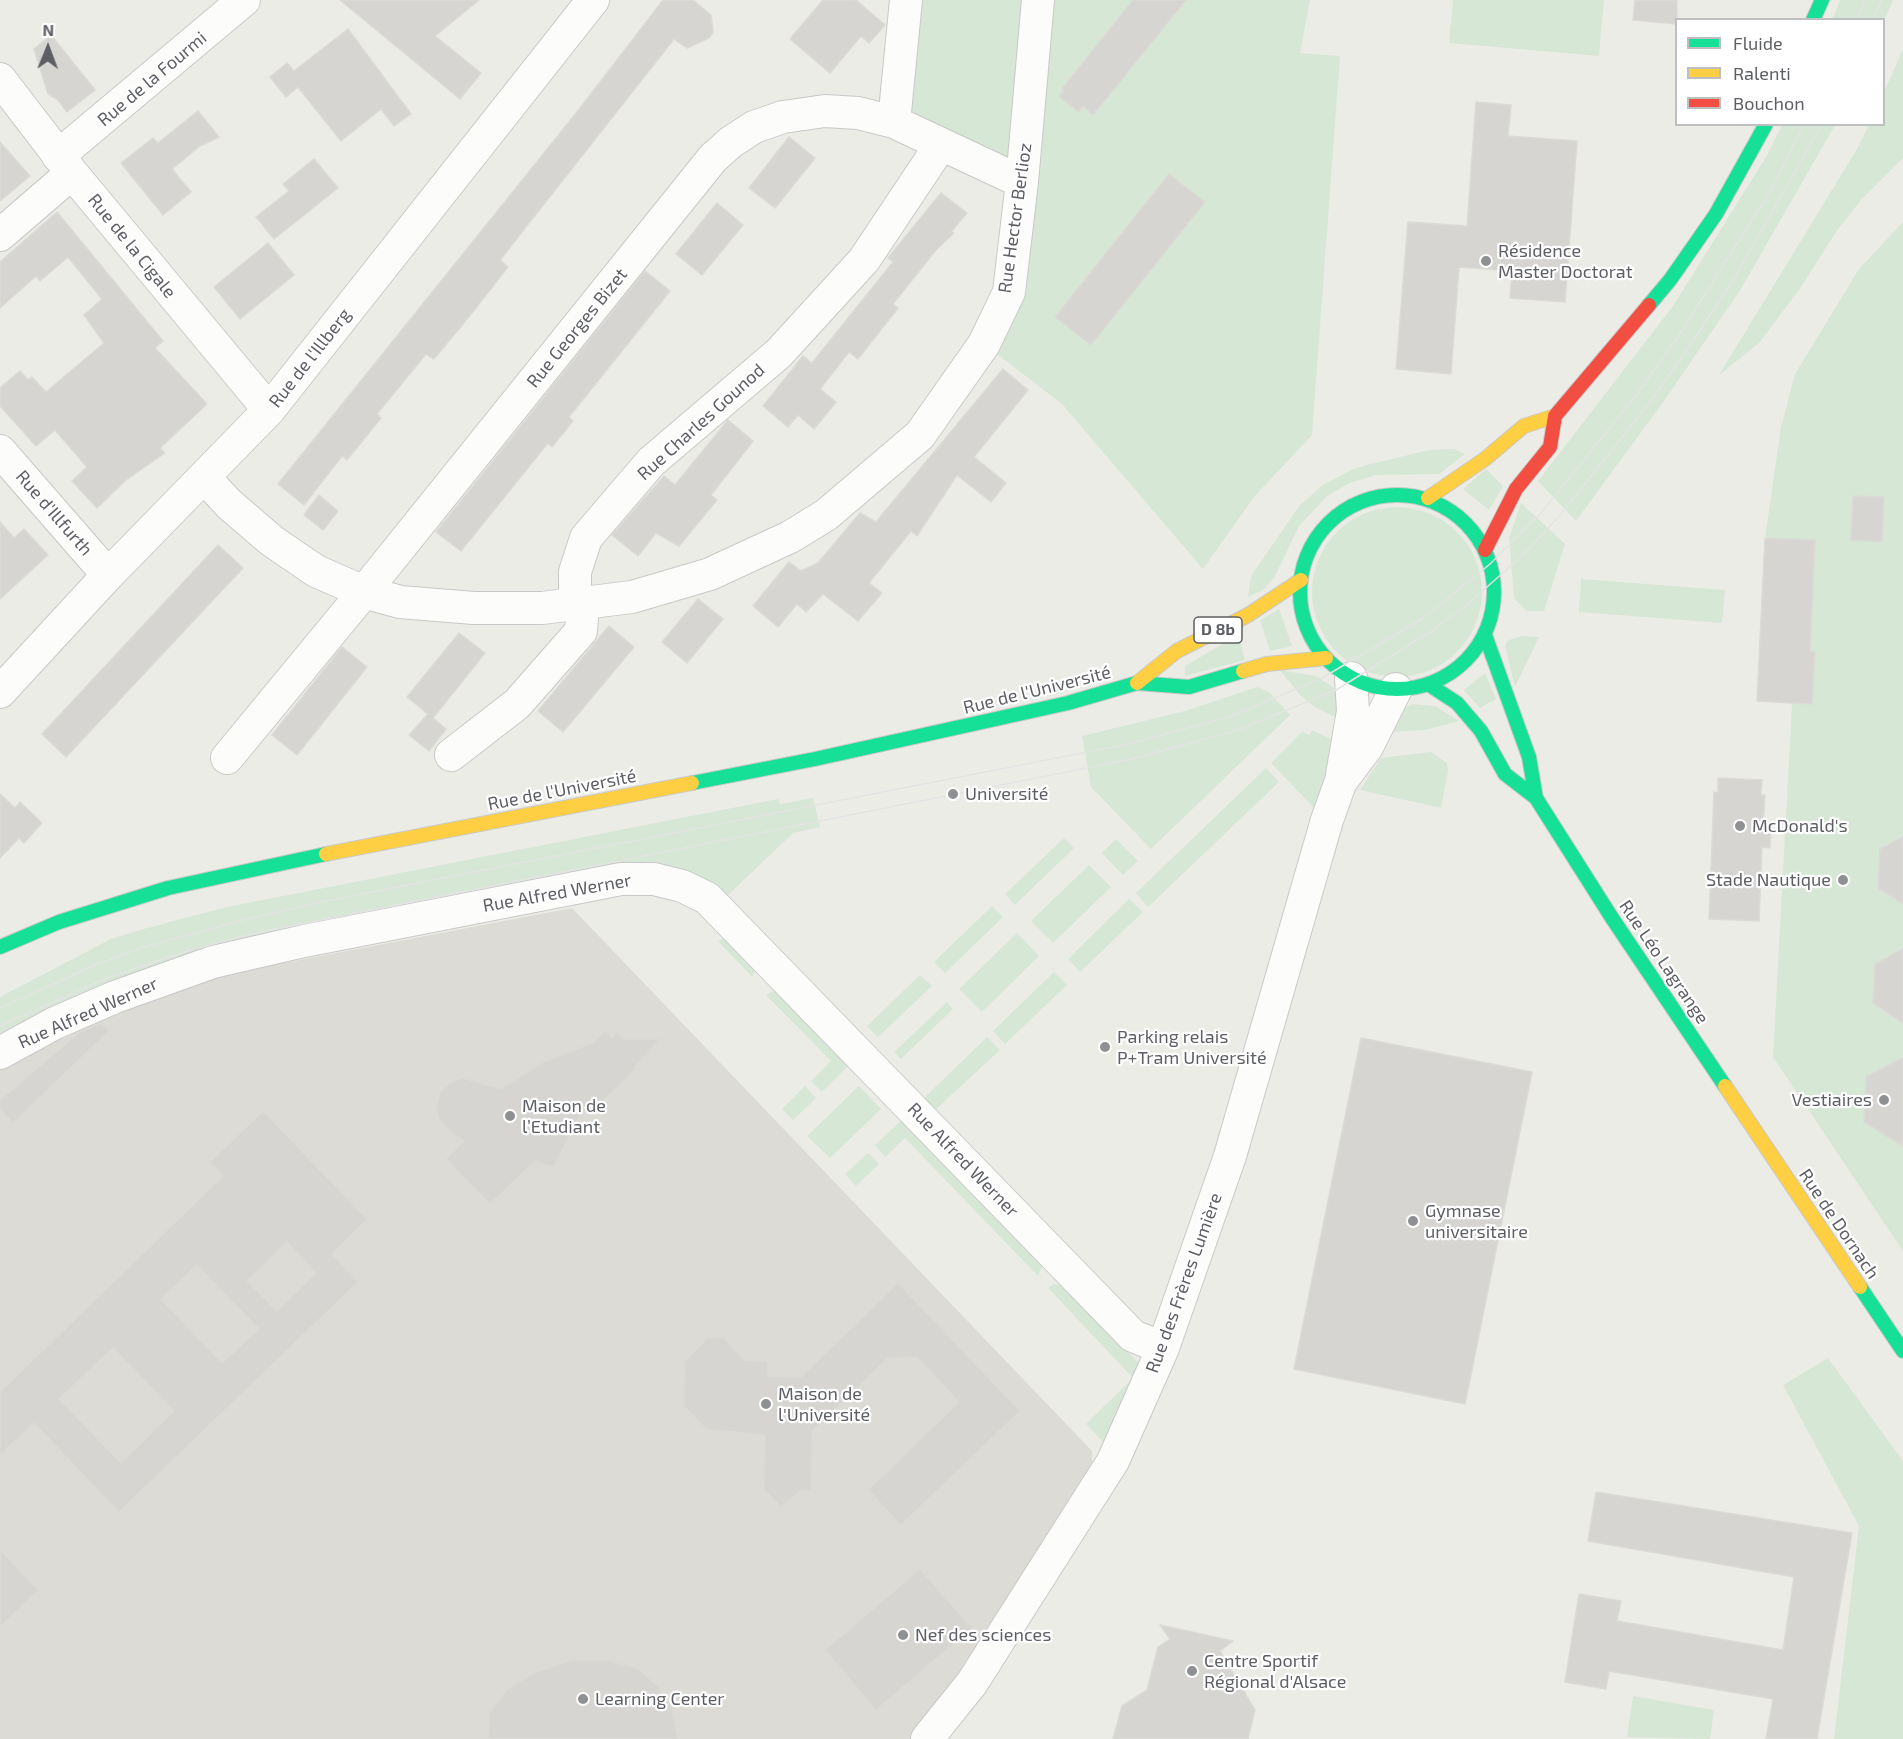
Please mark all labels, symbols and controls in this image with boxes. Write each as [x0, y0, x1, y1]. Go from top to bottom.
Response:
north arrow [18, 18, 78, 78]
legend [1675, 18, 1885, 126]
text: N [42, 20, 54, 39]
street label: Rue de la Fourmi [93, 27, 211, 131]
text: Fluide [1733, 32, 1783, 54]
text: Ralenti [1733, 62, 1791, 84]
text: Bouchon [1733, 92, 1805, 114]
street label: Rue Hector Berlioz [994, 142, 1036, 294]
street label: Rue de la Cigale [83, 190, 181, 302]
place label: Résidence Master Doctorat [1498, 240, 1633, 282]
marker: Résidence Master Doctorat [1479, 254, 1493, 268]
street label: Rue Georges Bizet [522, 264, 632, 392]
street label: Rue de l'Illberg [264, 304, 356, 412]
street label: Rue Charles Gounod [633, 359, 769, 485]
street label: Rue d'Illfurth [11, 466, 97, 560]
road number: D 8b [1194, 617, 1242, 643]
street label: Rue de l'Université [961, 661, 1113, 719]
street label: Rue de l'Université [486, 765, 638, 815]
place label: Université [965, 783, 1048, 805]
marker: Université [946, 787, 960, 801]
place label: McDonald's [1752, 815, 1848, 837]
marker: McDonald's [1733, 819, 1747, 833]
street label: Rue Alfred Werner [481, 869, 633, 917]
place label: Stade Nautique [1706, 869, 1831, 891]
marker: Stade Nautique [1836, 873, 1850, 887]
street label: Rue Léo Lagrange [1615, 896, 1713, 1028]
street label: Rue Alfred Werner [15, 973, 161, 1053]
place label: Parking relais P+Tram Université [1117, 1026, 1267, 1068]
marker: Parking relais P+Tram Université [1098, 1040, 1112, 1054]
place label: Vestiaires [1791, 1089, 1872, 1111]
marker: Vestiaires [1877, 1093, 1891, 1107]
place label: Maison de l’Etudiant [522, 1095, 606, 1138]
street label: Rue Alfred Werner [903, 1098, 1023, 1222]
marker: Maison de l’Etudiant [503, 1109, 517, 1123]
street label: Rue de Dornach [1794, 1165, 1884, 1283]
street label: Rue des Frères Lumière [1141, 1190, 1227, 1376]
place label: Gymnase universitaire [1425, 1200, 1528, 1242]
marker: Gymnase universitaire [1406, 1214, 1420, 1228]
place label: Maison de l'Université [778, 1383, 870, 1426]
marker: Maison de l'Université [759, 1397, 773, 1411]
place label: Nef des sciences [915, 1624, 1051, 1646]
marker: Nef des sciences [896, 1628, 910, 1642]
place label: Centre Sportif Régional d'Alsace [1204, 1650, 1346, 1692]
marker: Centre Sportif Régional d'Alsace [1185, 1664, 1199, 1678]
place label: Learning Center [595, 1688, 725, 1710]
marker: Learning Center [576, 1692, 590, 1706]

